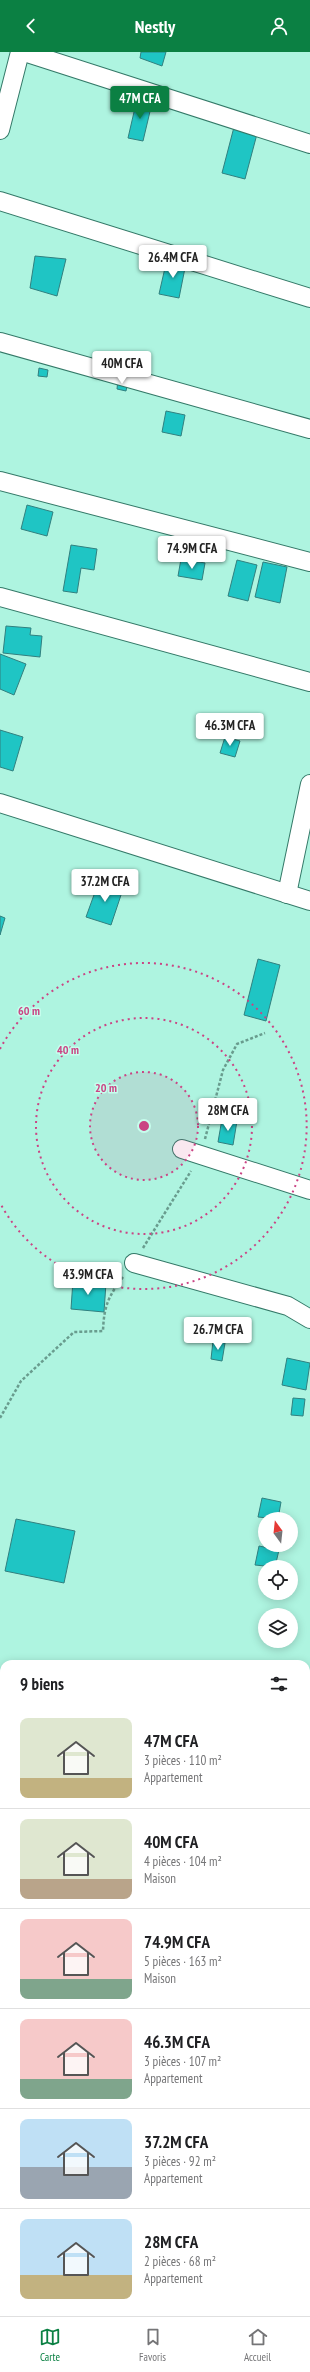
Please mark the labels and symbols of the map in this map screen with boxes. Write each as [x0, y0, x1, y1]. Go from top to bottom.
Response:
pin: 47M CFA [103, 86, 177, 120]
pin: 26.4M CFA [127, 245, 219, 279]
pin: 40M CFA [85, 351, 159, 385]
pin: 74.9M CFA [146, 536, 238, 570]
pin: 46.3M CFA [184, 713, 276, 747]
pin: 37.2M CFA [59, 869, 151, 903]
text: 60 m [18, 1003, 40, 1018]
text: 40 m [57, 1042, 79, 1057]
text: 20 m [95, 1080, 117, 1095]
pin: 28M CFA [191, 1098, 265, 1132]
centre of rings [137, 1119, 151, 1133]
pin: 43.9M CFA [42, 1262, 134, 1296]
pin: 26.7M CFA [172, 1317, 264, 1351]
north arrow [258, 1512, 298, 1552]

